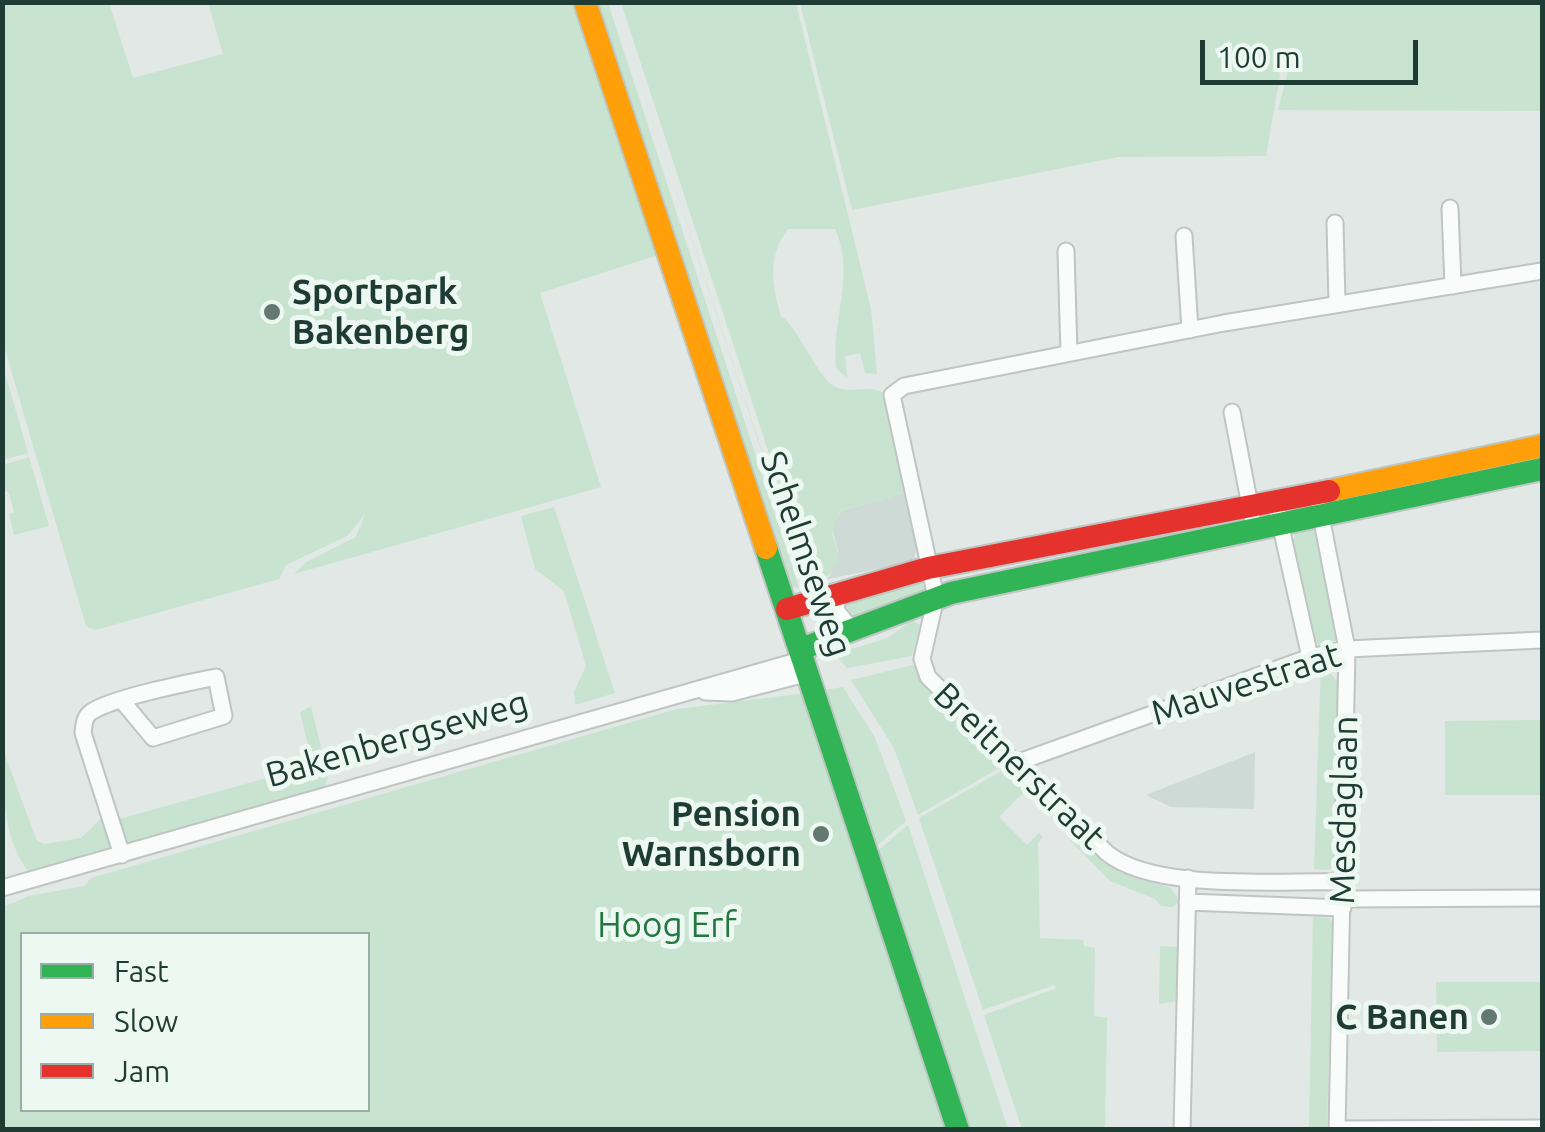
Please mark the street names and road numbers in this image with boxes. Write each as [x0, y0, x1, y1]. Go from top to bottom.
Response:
street label: Schelmseweg [751, 446, 861, 662]
street label: Mauvestraat [1146, 634, 1346, 734]
street label: Breitnerstraat [925, 674, 1113, 858]
street label: Bakenbergseweg [261, 681, 533, 797]
street label: Mesdaglaan [1321, 715, 1367, 905]

